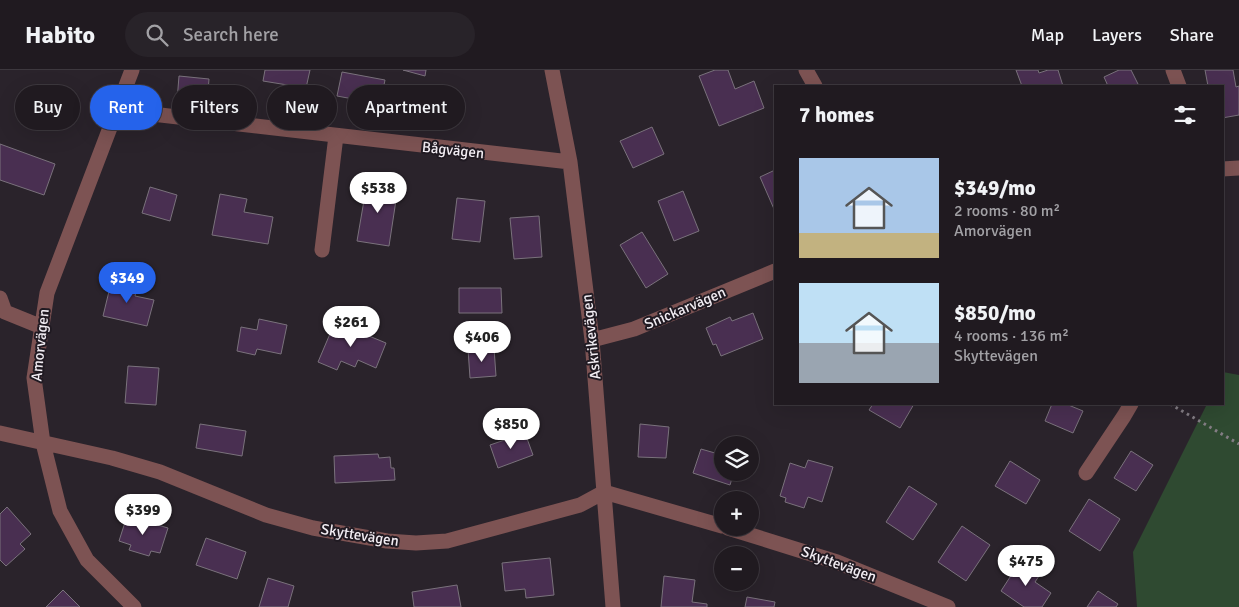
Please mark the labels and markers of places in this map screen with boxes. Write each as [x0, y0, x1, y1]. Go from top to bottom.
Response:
pin: $538 [348, 172, 408, 214]
pin: $349 [97, 262, 157, 304]
pin: $261 [321, 306, 381, 348]
pin: $406 [452, 320, 512, 363]
pin: $850 [481, 408, 541, 450]
pin: $399 [113, 494, 173, 536]
pin: $475 [996, 544, 1056, 587]

